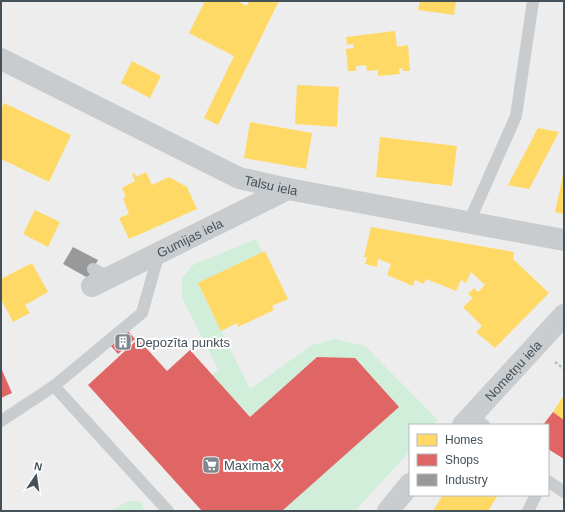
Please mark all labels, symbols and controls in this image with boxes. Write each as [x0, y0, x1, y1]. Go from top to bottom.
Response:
street label: Talsu iela [243, 172, 300, 199]
street label: Gumijas iela [155, 215, 226, 261]
building icon: Depozīta punkts [113, 332, 133, 352]
place label: Depozīta punkts [136, 335, 230, 350]
street label: Nometņu iela [482, 337, 545, 404]
legend [409, 424, 549, 496]
text: Homes [445, 433, 483, 447]
text: Shops [445, 453, 479, 467]
supermarket icon: Maxima X [201, 455, 221, 475]
north arrow [16, 456, 56, 496]
place label: Maxima X [224, 458, 282, 473]
text: N [33, 460, 44, 473]
text: Industry [445, 473, 488, 487]

